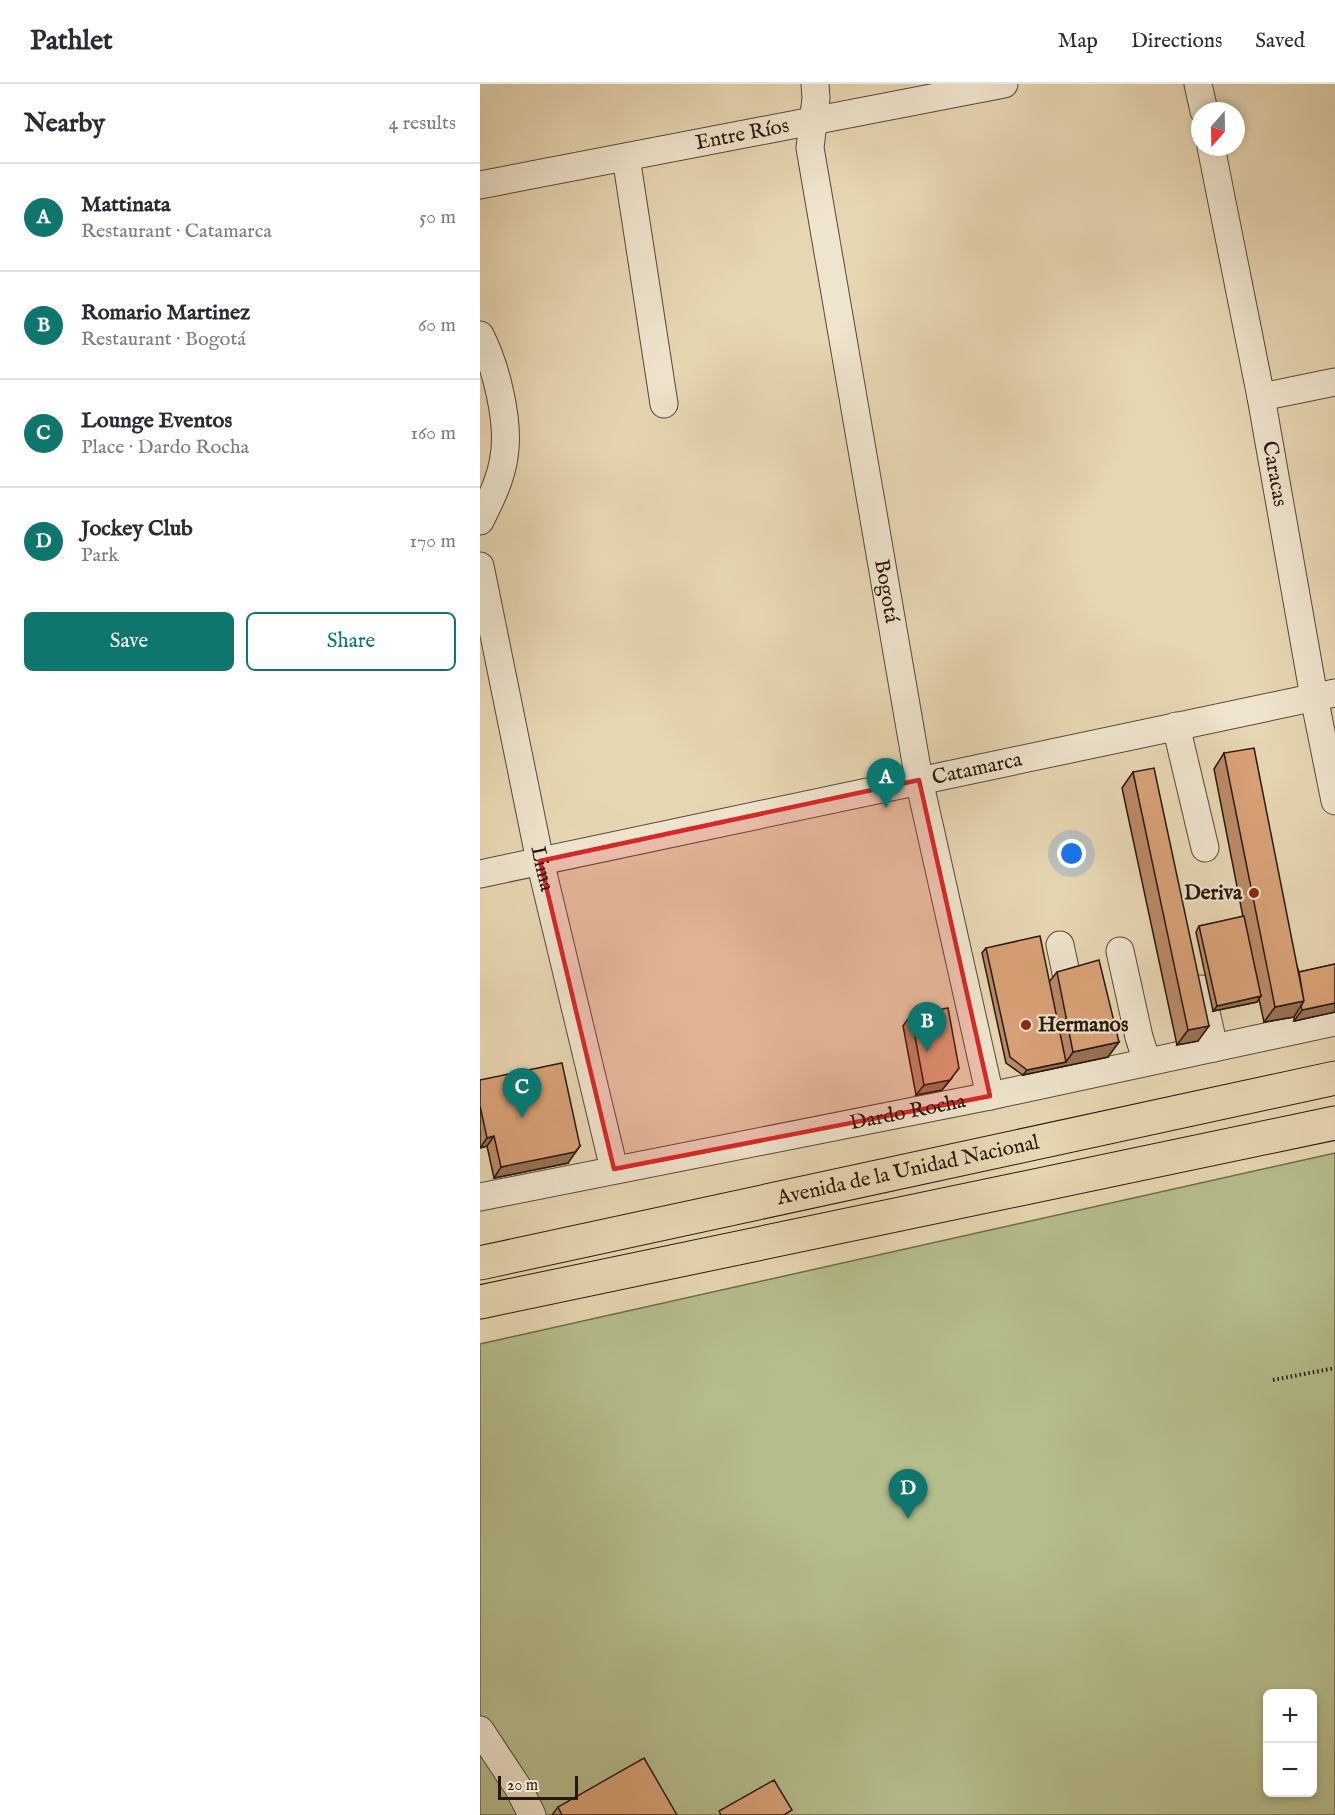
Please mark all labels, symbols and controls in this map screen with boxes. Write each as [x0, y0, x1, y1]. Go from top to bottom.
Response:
text: Pathlet [30, 24, 113, 59]
text: Map [1058, 28, 1098, 55]
text: Directions [1131, 28, 1222, 55]
text: Saved [1255, 28, 1305, 55]
north arrow [1191, 102, 1245, 156]
text: Nearby [24, 107, 105, 140]
text: 4 results [389, 111, 456, 136]
street label: Entre Ríos [693, 112, 791, 157]
text: Mattinata [81, 191, 170, 219]
text: A [37, 205, 50, 230]
text: 50 m [419, 205, 456, 230]
text: Restaurant · Catamarca [81, 219, 272, 244]
text: Romario Martinez [81, 299, 250, 327]
text: B [37, 313, 50, 338]
text: 60 m [418, 313, 456, 338]
text: Restaurant · Bogotá [81, 327, 246, 352]
text: Lounge Eventos [81, 407, 232, 435]
text: C [36, 421, 51, 446]
text: 160 m [410, 421, 456, 446]
text: Place · Dardo Rocha [81, 435, 249, 460]
street label: Caracas [1256, 439, 1294, 509]
text: Jockey Club [81, 515, 193, 543]
text: D [35, 529, 52, 554]
text: 170 m [410, 529, 456, 554]
text: Park [81, 543, 119, 568]
street label: Bogotá [868, 557, 905, 626]
button: Save [24, 612, 234, 671]
button: Share [246, 612, 456, 671]
street label: Catamarca [929, 746, 1025, 791]
pin: A [866, 758, 906, 808]
your location [1057, 839, 1086, 868]
street label: Lima [524, 844, 561, 895]
place label: Deriva [1184, 880, 1243, 907]
marker: Deriva [1247, 886, 1261, 900]
pin: B [908, 1002, 946, 1052]
place label: Hermanos [1038, 1012, 1128, 1039]
marker: Hermanos [1019, 1018, 1033, 1032]
pin: C [502, 1068, 542, 1118]
street label: Dardo Rocha [848, 1087, 969, 1137]
street label: Avenida de la Unidad Nacional [773, 1129, 1042, 1212]
pin: D [888, 1470, 928, 1519]
map controls [1263, 1689, 1317, 1797]
button: + [1263, 1689, 1317, 1743]
button: − [1263, 1743, 1317, 1797]
scale bar [498, 1773, 578, 1800]
text: 20 m [507, 1776, 538, 1796]

